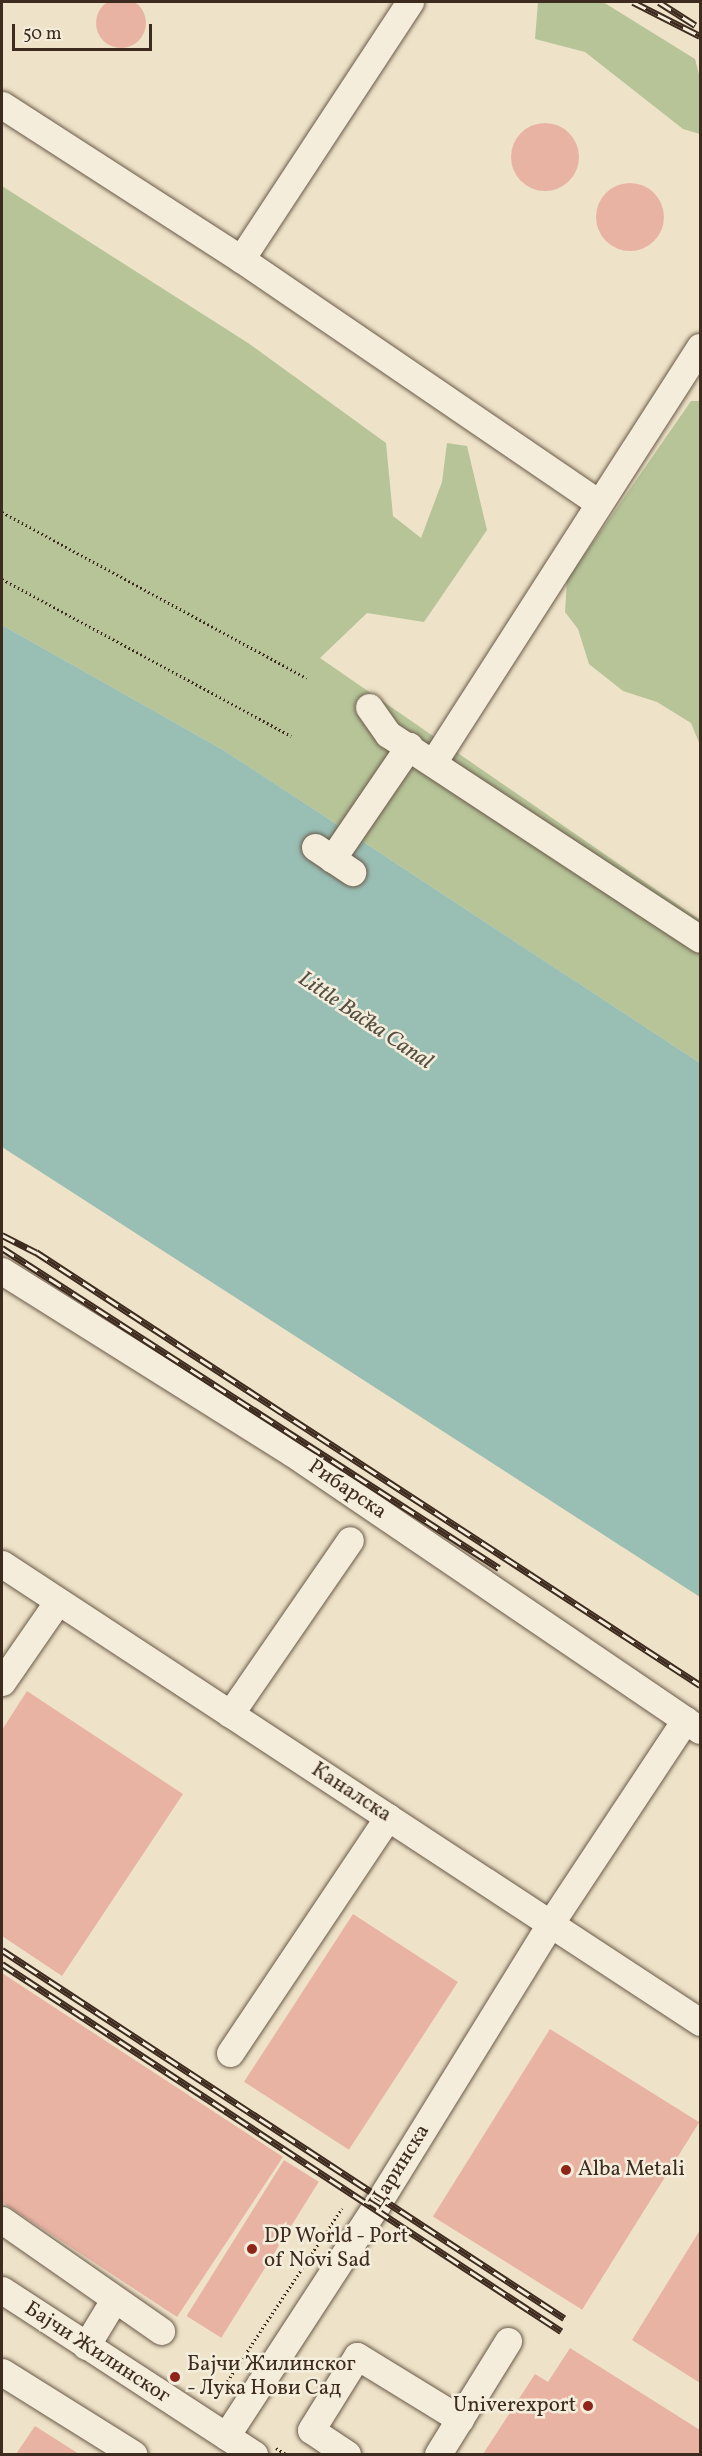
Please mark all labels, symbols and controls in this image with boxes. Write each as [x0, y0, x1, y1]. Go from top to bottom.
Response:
scale bar [15, 12, 154, 50]
text: 50 m [23, 22, 62, 47]
water label: Little Bačka Canal [293, 966, 437, 1076]
street label: Рибарска [303, 1455, 391, 1525]
street label: Каналска [306, 1758, 396, 1828]
street label: Царинска [364, 2120, 436, 2214]
place label: Alba Metali [578, 2157, 685, 2183]
marker: Alba Metali [559, 2163, 573, 2177]
place label: DP World - Port of Novi Sad [264, 2224, 410, 2274]
marker: DP World - Port of Novi Sad [245, 2242, 259, 2256]
street label: Бајчи Жилинског [19, 2297, 175, 2409]
place label: Бајчи Жилинског - Лука Нови Сад [187, 2352, 356, 2402]
marker: Бајчи Жилинског - Лука Нови Сад [168, 2370, 182, 2384]
place label: Univerexport [453, 2393, 576, 2419]
marker: Univerexport [581, 2399, 595, 2413]

